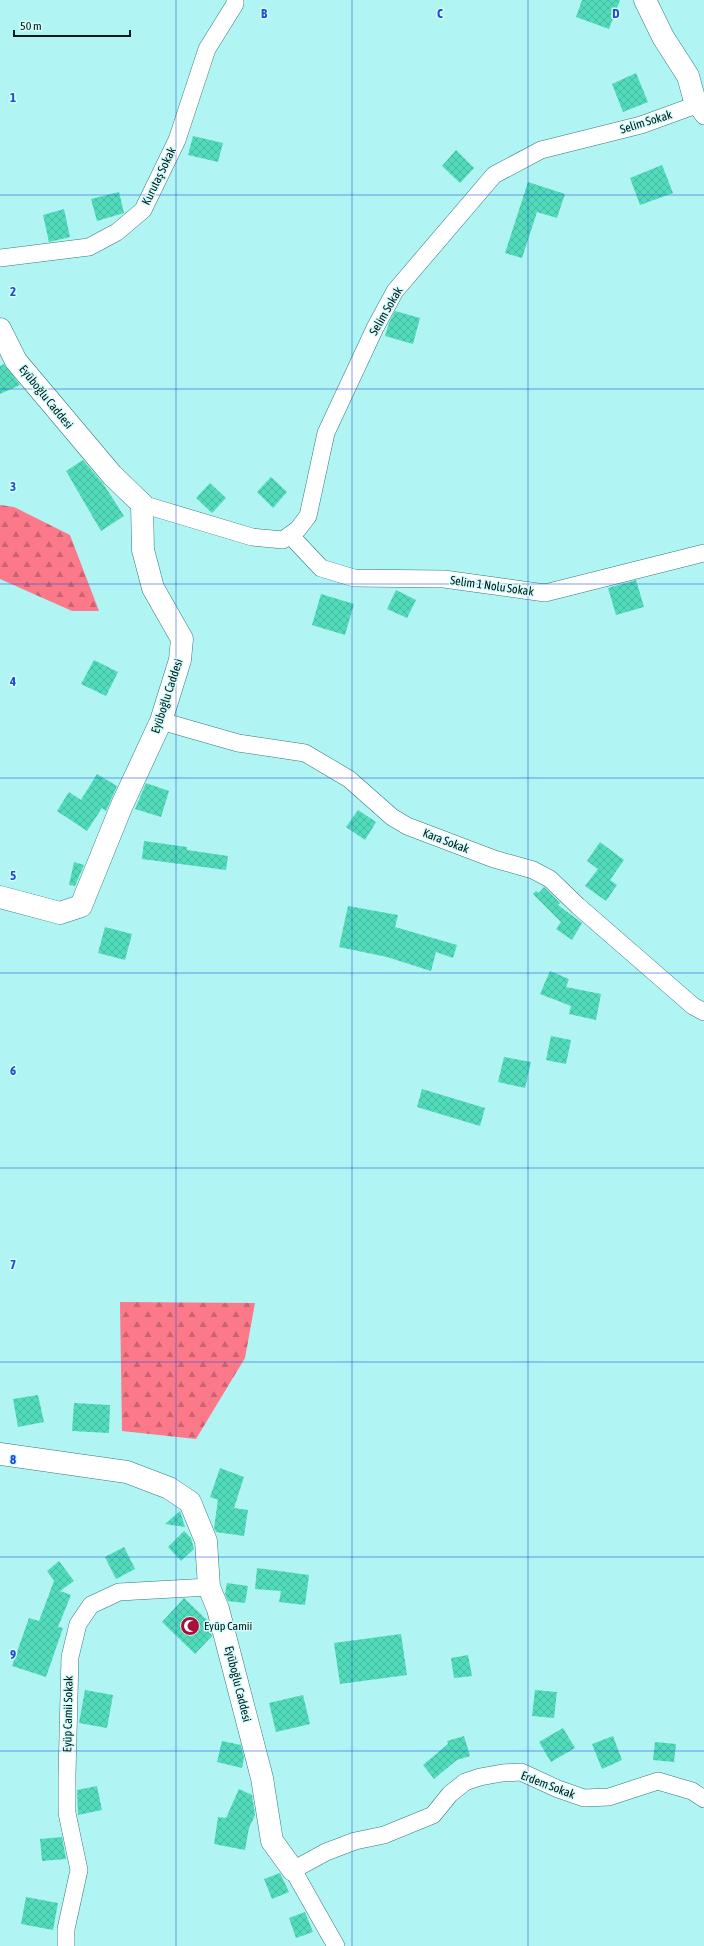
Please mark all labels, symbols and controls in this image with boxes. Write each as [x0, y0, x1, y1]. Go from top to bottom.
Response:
text: B [261, 6, 268, 21]
text: C [437, 6, 443, 21]
text: D [612, 6, 620, 21]
scale bar [14, 12, 130, 38]
text: 50 m [20, 19, 42, 33]
text: 1 [10, 90, 16, 105]
street label: Selim Sokak [618, 107, 674, 137]
street label: Kurutaş Sokak [139, 144, 179, 207]
text: 2 [10, 284, 16, 299]
street label: Selim Sokak [367, 284, 406, 338]
street label: Eyüboğlu Caddesi [16, 362, 76, 432]
text: 3 [10, 479, 16, 494]
street label: Selim 1 Nolu Sokak [449, 573, 535, 599]
street label: Eyüboğlu Caddesi [148, 657, 186, 735]
text: 4 [9, 674, 16, 689]
street label: Kara Sokak [421, 826, 472, 856]
text: 5 [10, 868, 16, 883]
text: 6 [10, 1063, 16, 1078]
text: 7 [10, 1257, 16, 1272]
text: 8 [10, 1452, 16, 1467]
mosque icon: Eyüp Camii [179, 1615, 201, 1637]
place label: Eyüp Camii [204, 1619, 252, 1633]
street label: Eyüboğlu Caddesi [222, 1645, 254, 1723]
text: 9 [10, 1647, 16, 1662]
street label: Eyüp Camii Sokak [60, 1675, 76, 1753]
street label: Erdem Sokak [519, 1768, 578, 1802]

